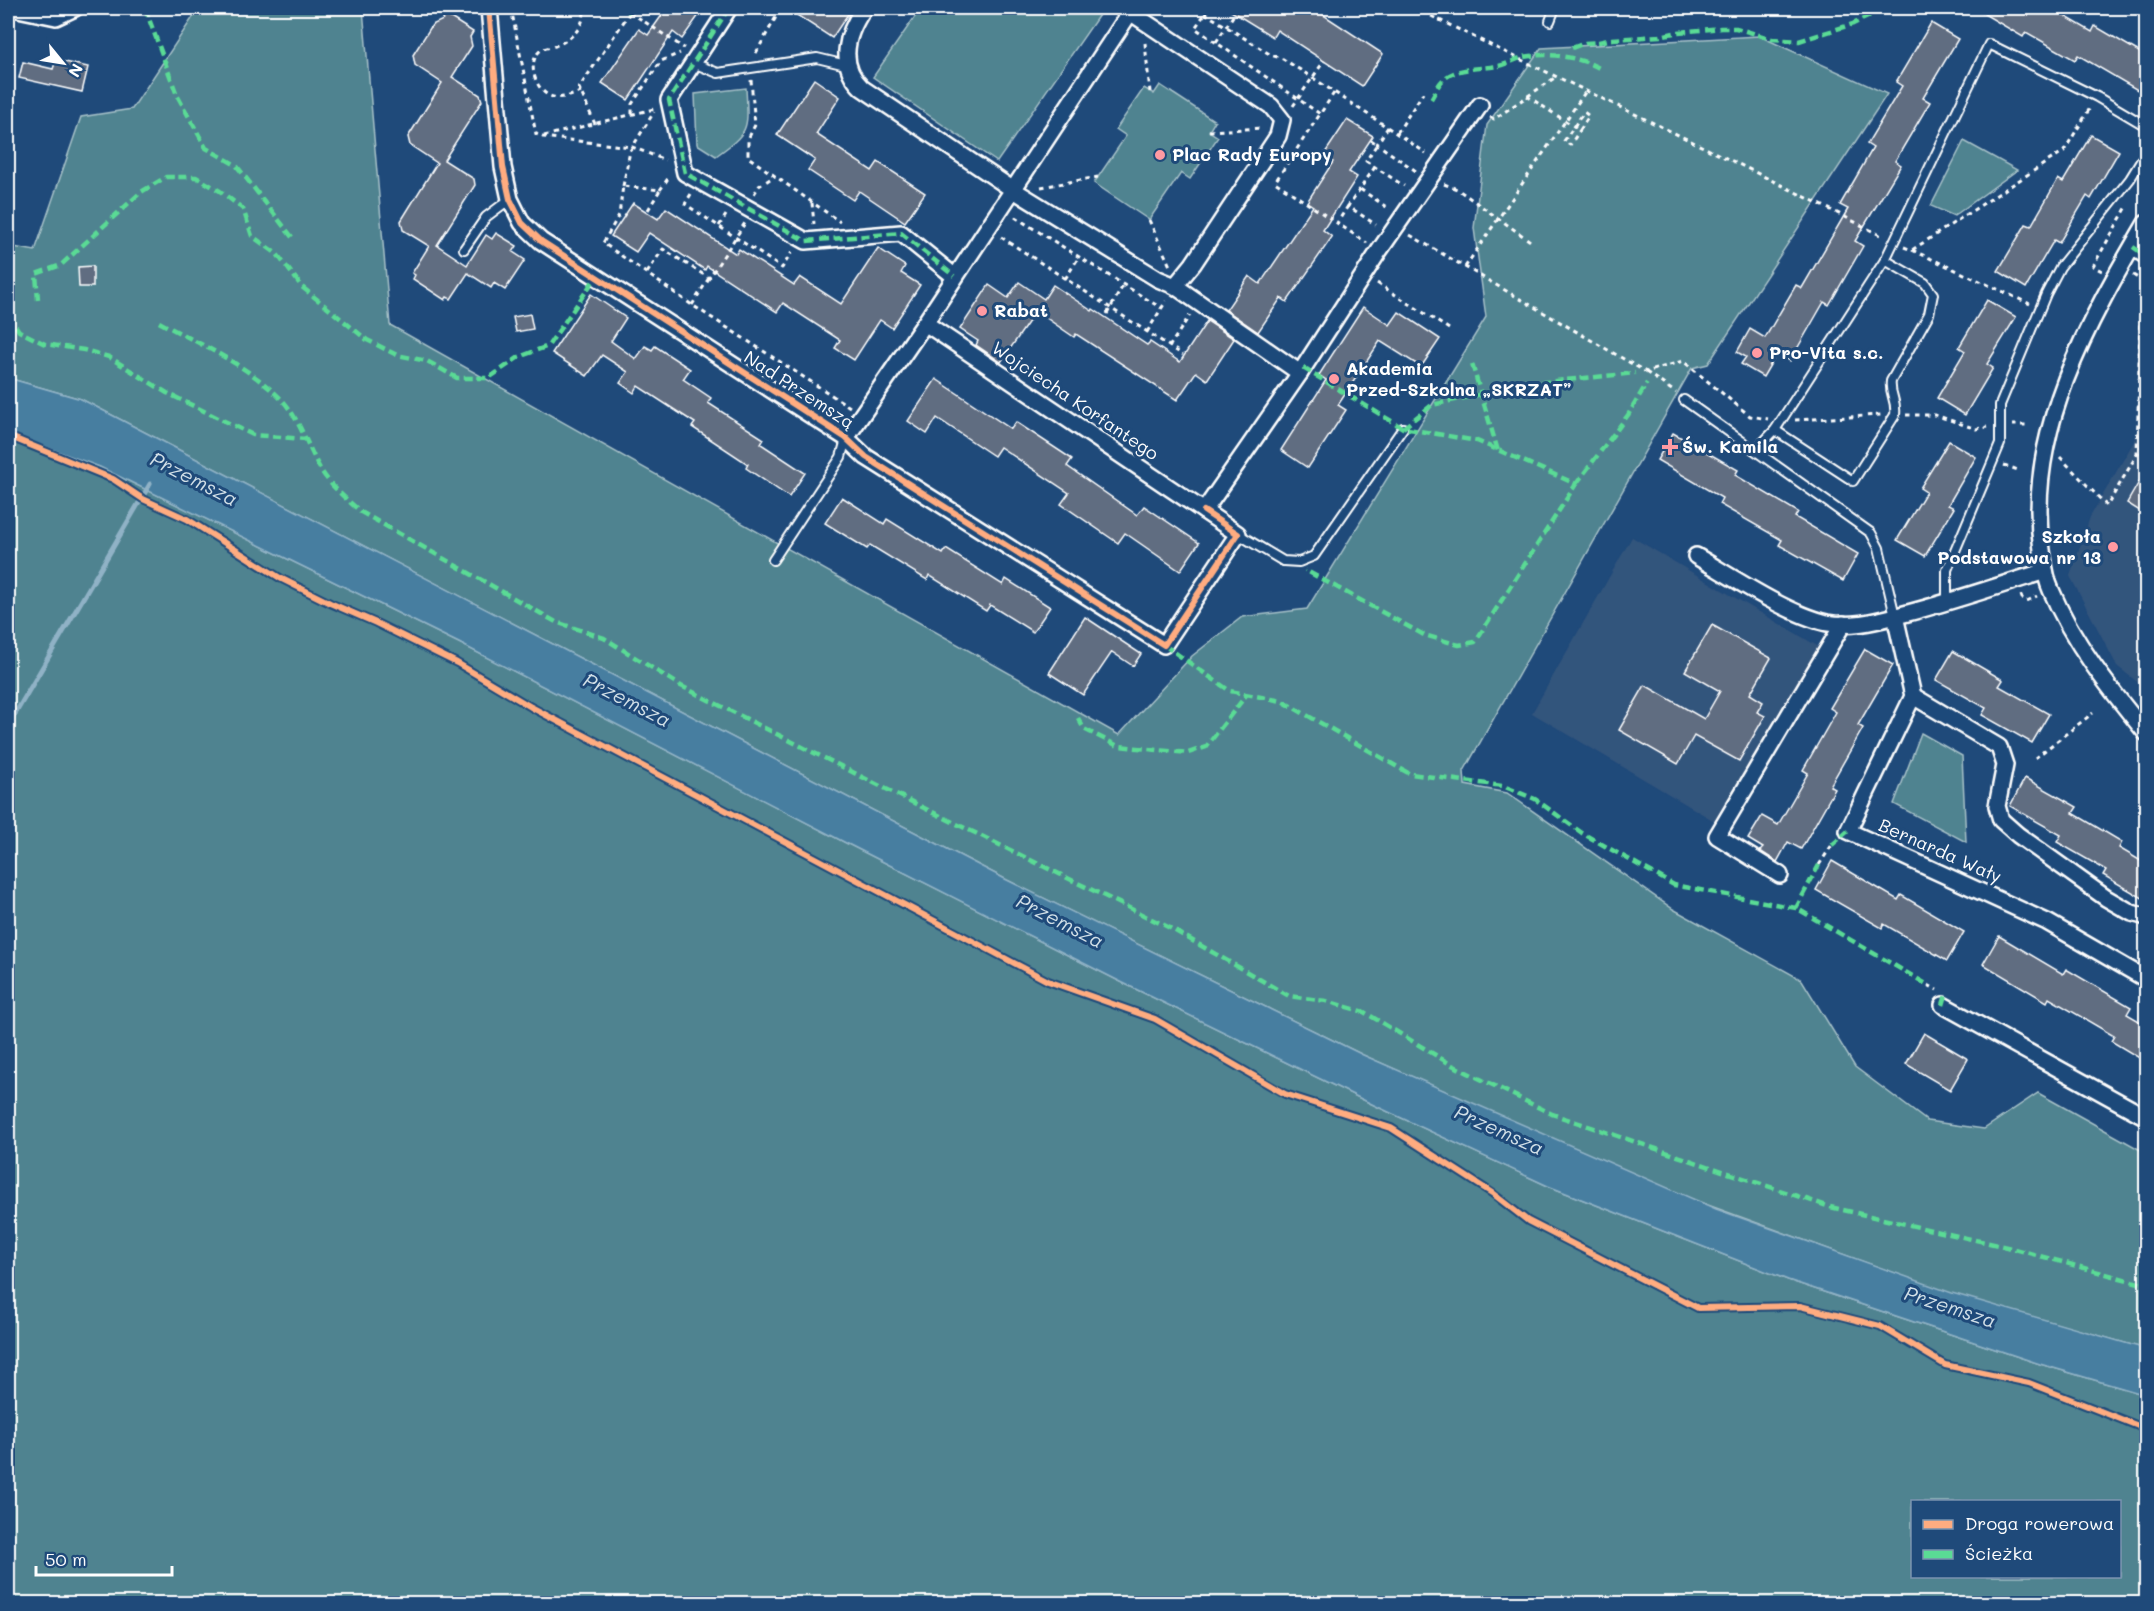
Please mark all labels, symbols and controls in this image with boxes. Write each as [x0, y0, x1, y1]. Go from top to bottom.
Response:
north arrow [33, 33, 93, 93]
text: N [64, 60, 89, 81]
place label: Plac Rady Europy [1172, 142, 1332, 166]
marker: Plac Rady Europy [1153, 148, 1167, 162]
place label: Rabat [994, 298, 1048, 322]
marker: Rabat [975, 304, 989, 318]
street label: Wojciecha Korfantego [987, 335, 1164, 465]
place label: Pro-Vita s.c. [1769, 340, 1884, 364]
street label: Nad Przemszą [740, 344, 859, 434]
marker: Pro-Vita s.c. [1750, 346, 1764, 360]
place label: Akademia Przed-Szkolna „SKRZAT” [1346, 356, 1572, 401]
marker: Akademia Przed-Szkolna „SKRZAT” [1327, 372, 1341, 386]
place label: Św. Kamila [1682, 434, 1778, 458]
marker: Św. Kamila [1663, 440, 1677, 454]
water label: Przemsza [146, 445, 243, 511]
place label: Szkoła Podstawowa nr 13 [1937, 524, 2101, 569]
marker: Szkoła Podstawowa nr 13 [2106, 540, 2120, 554]
water label: Przemsza [579, 666, 676, 732]
street label: Bernarda Wały [1875, 812, 2006, 888]
water label: Przemsza [1012, 887, 1109, 953]
water label: Przemsza [1451, 1098, 1548, 1160]
water label: Przemsza [1901, 1279, 2000, 1333]
legend [1911, 1500, 2121, 1578]
text: Droga rowerowa [1965, 1511, 2114, 1535]
scale bar [36, 1539, 172, 1577]
text: Ścieżka [1965, 1541, 2033, 1565]
text: 50 m [45, 1547, 87, 1571]

